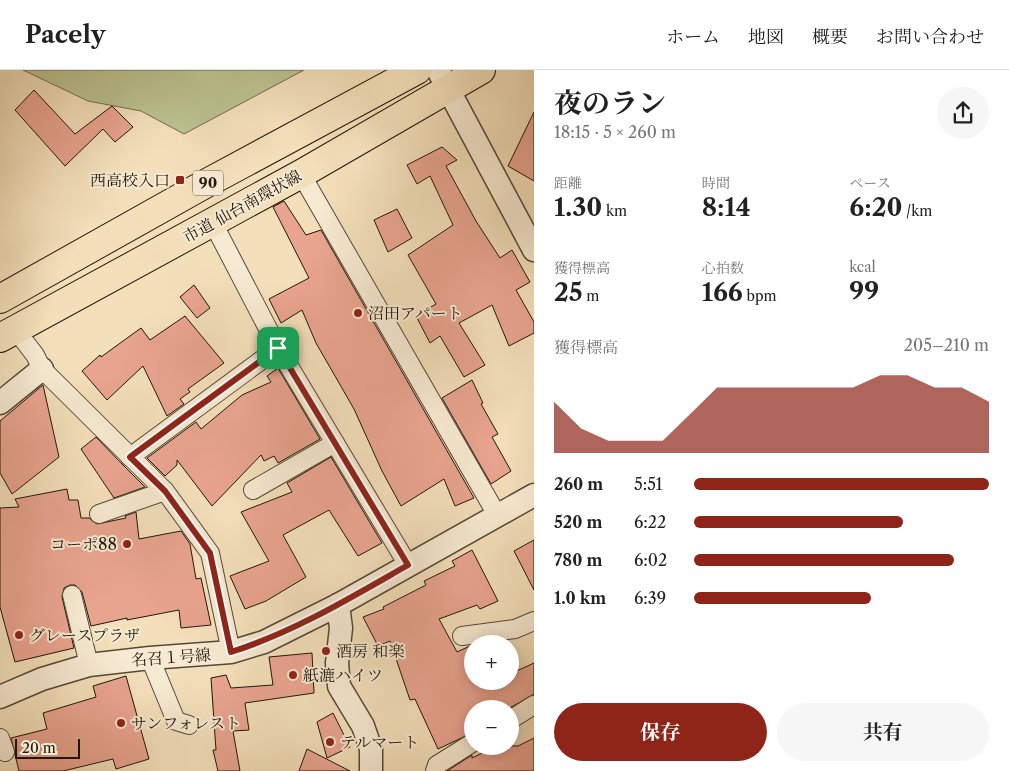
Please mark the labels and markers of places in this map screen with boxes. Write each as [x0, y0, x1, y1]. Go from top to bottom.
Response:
place label: 西高校入口 [90, 170, 170, 190]
marker: 西高校入口 [174, 174, 186, 186]
place label: 沼田アパート [368, 303, 463, 323]
marker: 沼田アパート [352, 307, 364, 319]
pin [257, 327, 299, 369]
place label: コーポ88 [50, 534, 117, 554]
marker: コーポ88 [121, 538, 133, 550]
place label: グレースプラザ [29, 625, 140, 645]
marker: グレースプラザ [13, 629, 25, 641]
place label: 酒房 和楽 [336, 641, 404, 661]
marker: 酒房 和楽 [320, 645, 332, 657]
place label: 紙漉ハイツ [303, 665, 383, 685]
marker: 紙漉ハイツ [287, 669, 299, 681]
place label: サンフォレスト [131, 713, 241, 733]
marker: サンフォレスト [115, 717, 127, 729]
place label: テルマート [340, 732, 419, 752]
marker: テルマート [324, 736, 336, 748]

